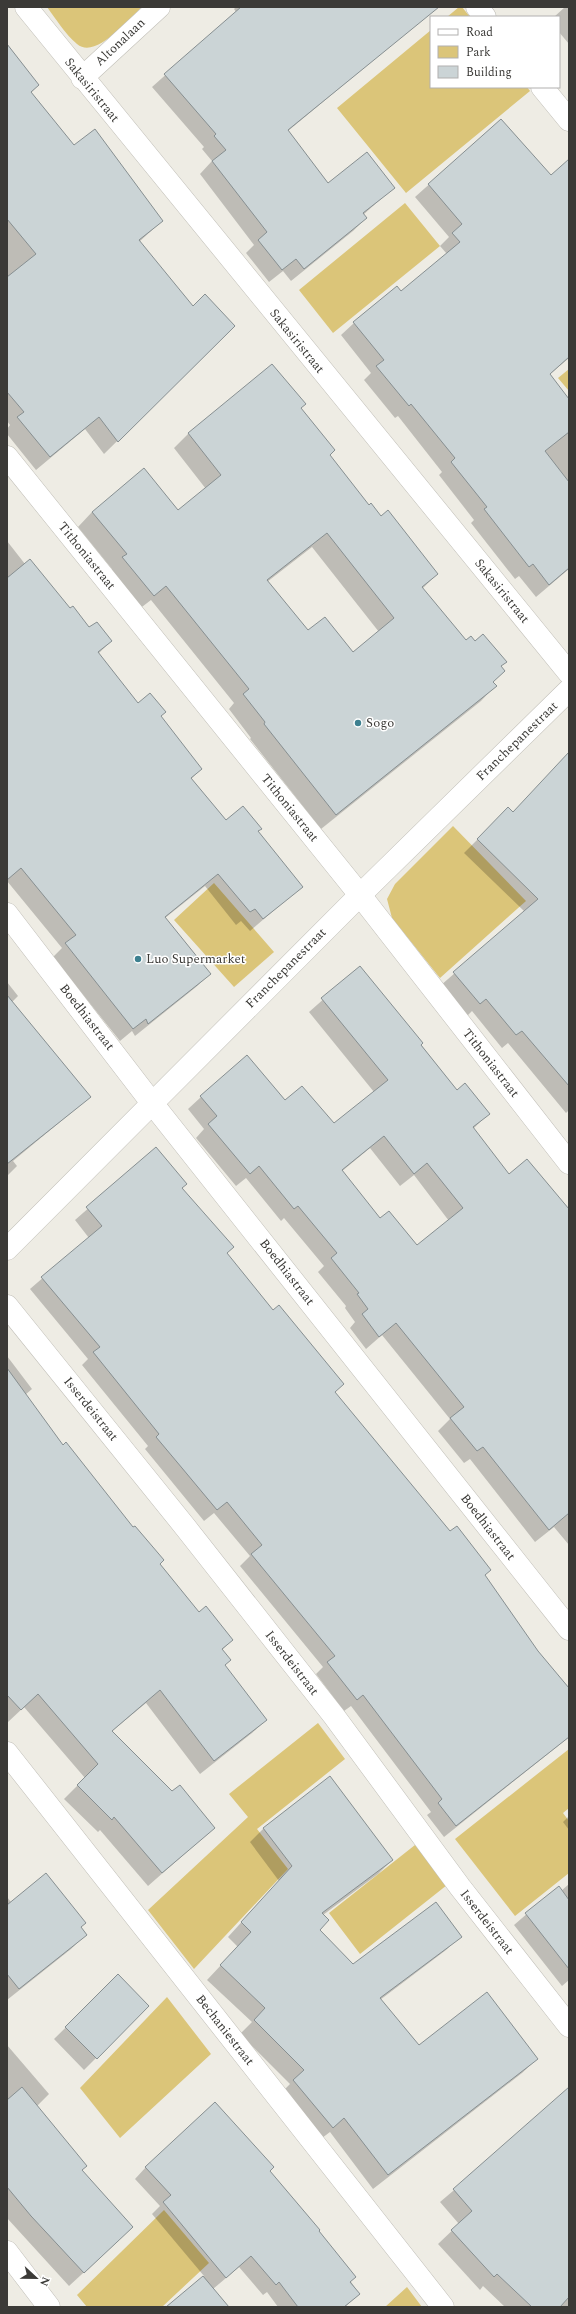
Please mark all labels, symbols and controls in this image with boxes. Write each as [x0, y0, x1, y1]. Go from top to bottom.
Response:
street label: Altonalaan [90, 13, 150, 71]
legend [430, 16, 560, 88]
text: Road [466, 23, 493, 42]
text: Park [466, 43, 491, 62]
street label: Sakasiristraat [59, 53, 125, 127]
text: Building [466, 63, 512, 82]
street label: Sakasiristraat [264, 304, 330, 378]
street label: Tithoniastraat [53, 518, 121, 595]
street label: Sakasiristraat [469, 554, 535, 628]
street label: Franchepanestraat [471, 696, 563, 785]
place label: Sogo [366, 713, 394, 733]
marker: Sogo [353, 718, 363, 728]
street label: Tithoniastraat [256, 770, 324, 847]
street label: Franchepanestraat [241, 923, 331, 1013]
place label: Luo Supermarket [146, 949, 246, 969]
marker: Luo Supermarket [133, 954, 143, 964]
street label: Boedhiastraat [54, 979, 120, 1055]
street label: Tithoniastraat [458, 1024, 525, 1102]
street label: Boedhiastraat [254, 1234, 320, 1310]
street label: Isserdeistraat [59, 1372, 124, 1446]
street label: Boedhiastraat [455, 1489, 521, 1565]
street label: Isserdeistraat [260, 1626, 324, 1700]
street label: Isserdeistraat [455, 1885, 519, 1959]
street label: Bechaniestraat [191, 1990, 260, 2070]
north arrow [16, 2258, 56, 2298]
text: N [35, 2274, 54, 2289]

